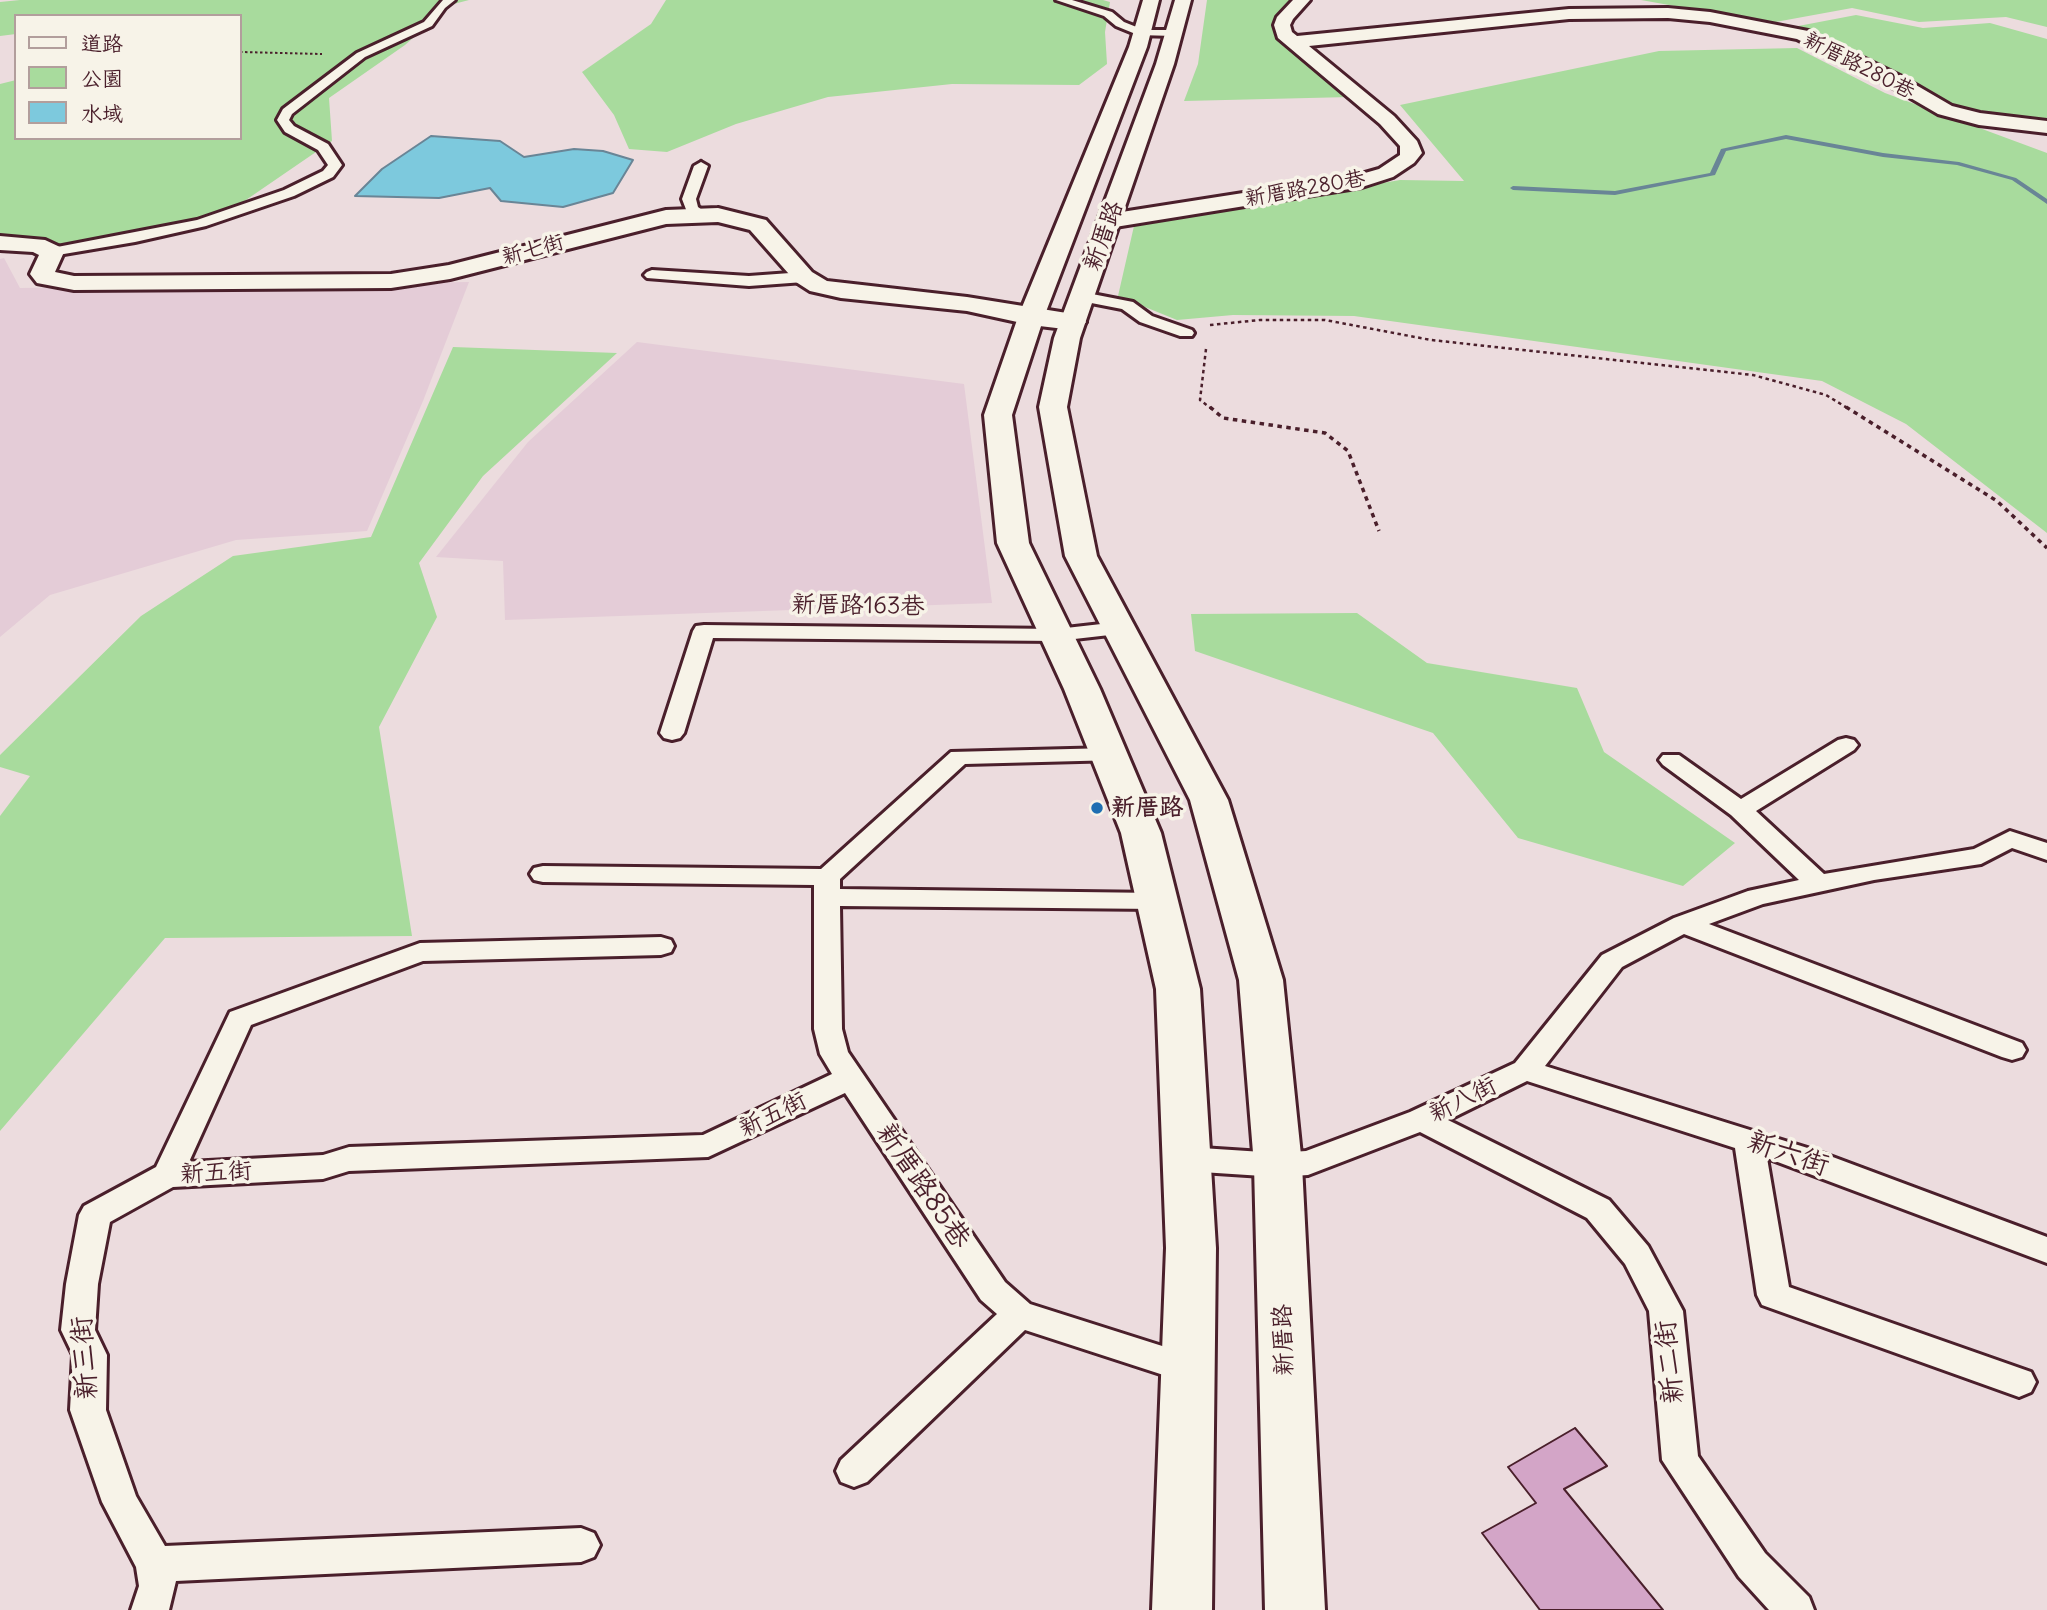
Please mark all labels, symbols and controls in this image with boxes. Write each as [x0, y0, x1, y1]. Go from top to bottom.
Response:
legend [14, 14, 242, 140]
street label: 新厝路280巷 [1799, 27, 1919, 105]
text: 道路 [81, 30, 123, 57]
text: 公園 [81, 65, 123, 92]
text: 水域 [81, 100, 123, 127]
street label: 新厝路280巷 [1243, 166, 1367, 212]
street label: 新厝路 [1078, 197, 1130, 275]
street label: 新七街 [499, 230, 567, 270]
street label: 新厝路163巷 [791, 590, 925, 622]
place label: 新厝路 [1111, 794, 1183, 822]
marker: 新厝路 [1089, 800, 1105, 816]
street label: 新八街 [1424, 1071, 1502, 1129]
street label: 新五街 [734, 1086, 812, 1144]
street label: 新厝路85巷 [869, 1117, 977, 1255]
street label: 新六街 [1743, 1124, 1833, 1184]
street label: 新五街 [179, 1157, 253, 1189]
street label: 新厝路 [1268, 1304, 1300, 1376]
street label: 新三街 [65, 1315, 105, 1401]
street label: 新二街 [1649, 1318, 1691, 1406]

